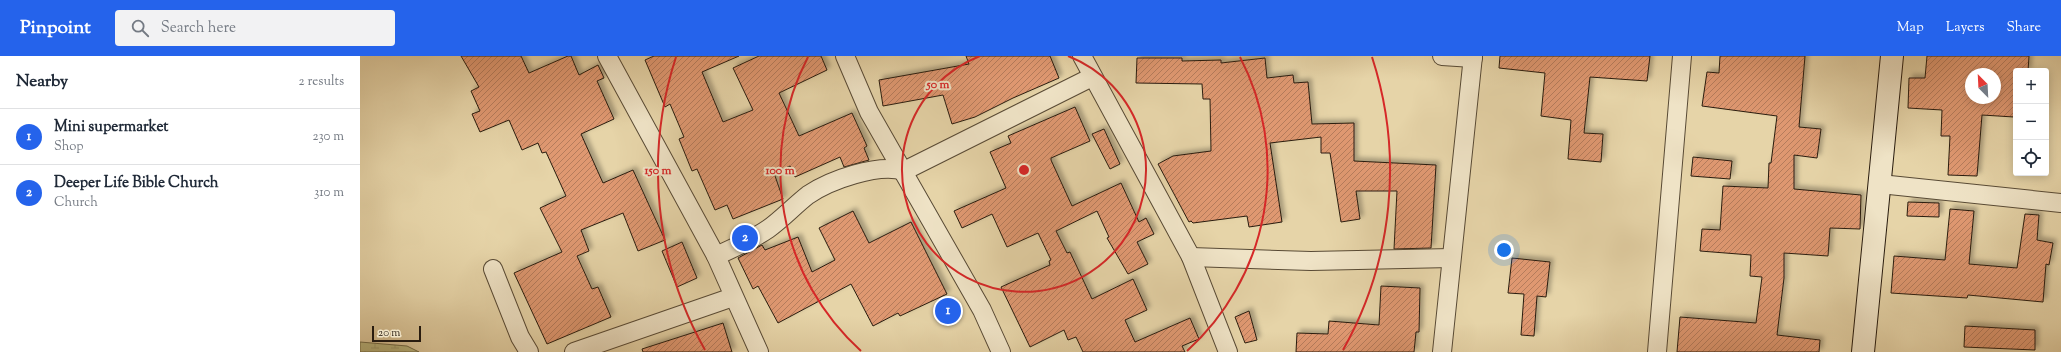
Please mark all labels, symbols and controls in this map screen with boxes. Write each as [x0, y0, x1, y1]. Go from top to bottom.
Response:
search box [115, 10, 395, 46]
text: Pinpoint [20, 15, 91, 42]
icon: search [129, 17, 151, 39]
text: Search here [161, 18, 236, 39]
text: Map [1897, 18, 1924, 38]
text: Layers [1946, 18, 1984, 38]
text: Share [2006, 18, 2041, 38]
north arrow [1965, 68, 2001, 104]
map controls [2013, 68, 2049, 176]
button: + [2013, 68, 2049, 104]
text: Nearby [16, 70, 68, 94]
text: 2 results [299, 73, 344, 91]
text: 50 m [926, 76, 950, 94]
button: − [2013, 104, 2049, 140]
text: Mini supermarket [54, 117, 168, 138]
text: 1 [27, 128, 31, 146]
text: 230 m [312, 128, 344, 146]
text: Shop [54, 138, 83, 156]
button: locate [2013, 140, 2049, 176]
text: 150 m [643, 162, 672, 180]
text: 100 m [764, 162, 795, 180]
centre of rings [1017, 163, 1031, 177]
text: Deeper Life Bible Church [54, 173, 219, 194]
text: 2 [26, 184, 32, 202]
text: 310 m [314, 184, 344, 202]
text: Church [54, 194, 98, 212]
pin: 2 [732, 223, 758, 253]
your location [1494, 240, 1514, 260]
pin: 1 [935, 296, 961, 326]
scale bar [372, 324, 421, 343]
text: 20 m [378, 325, 400, 341]

